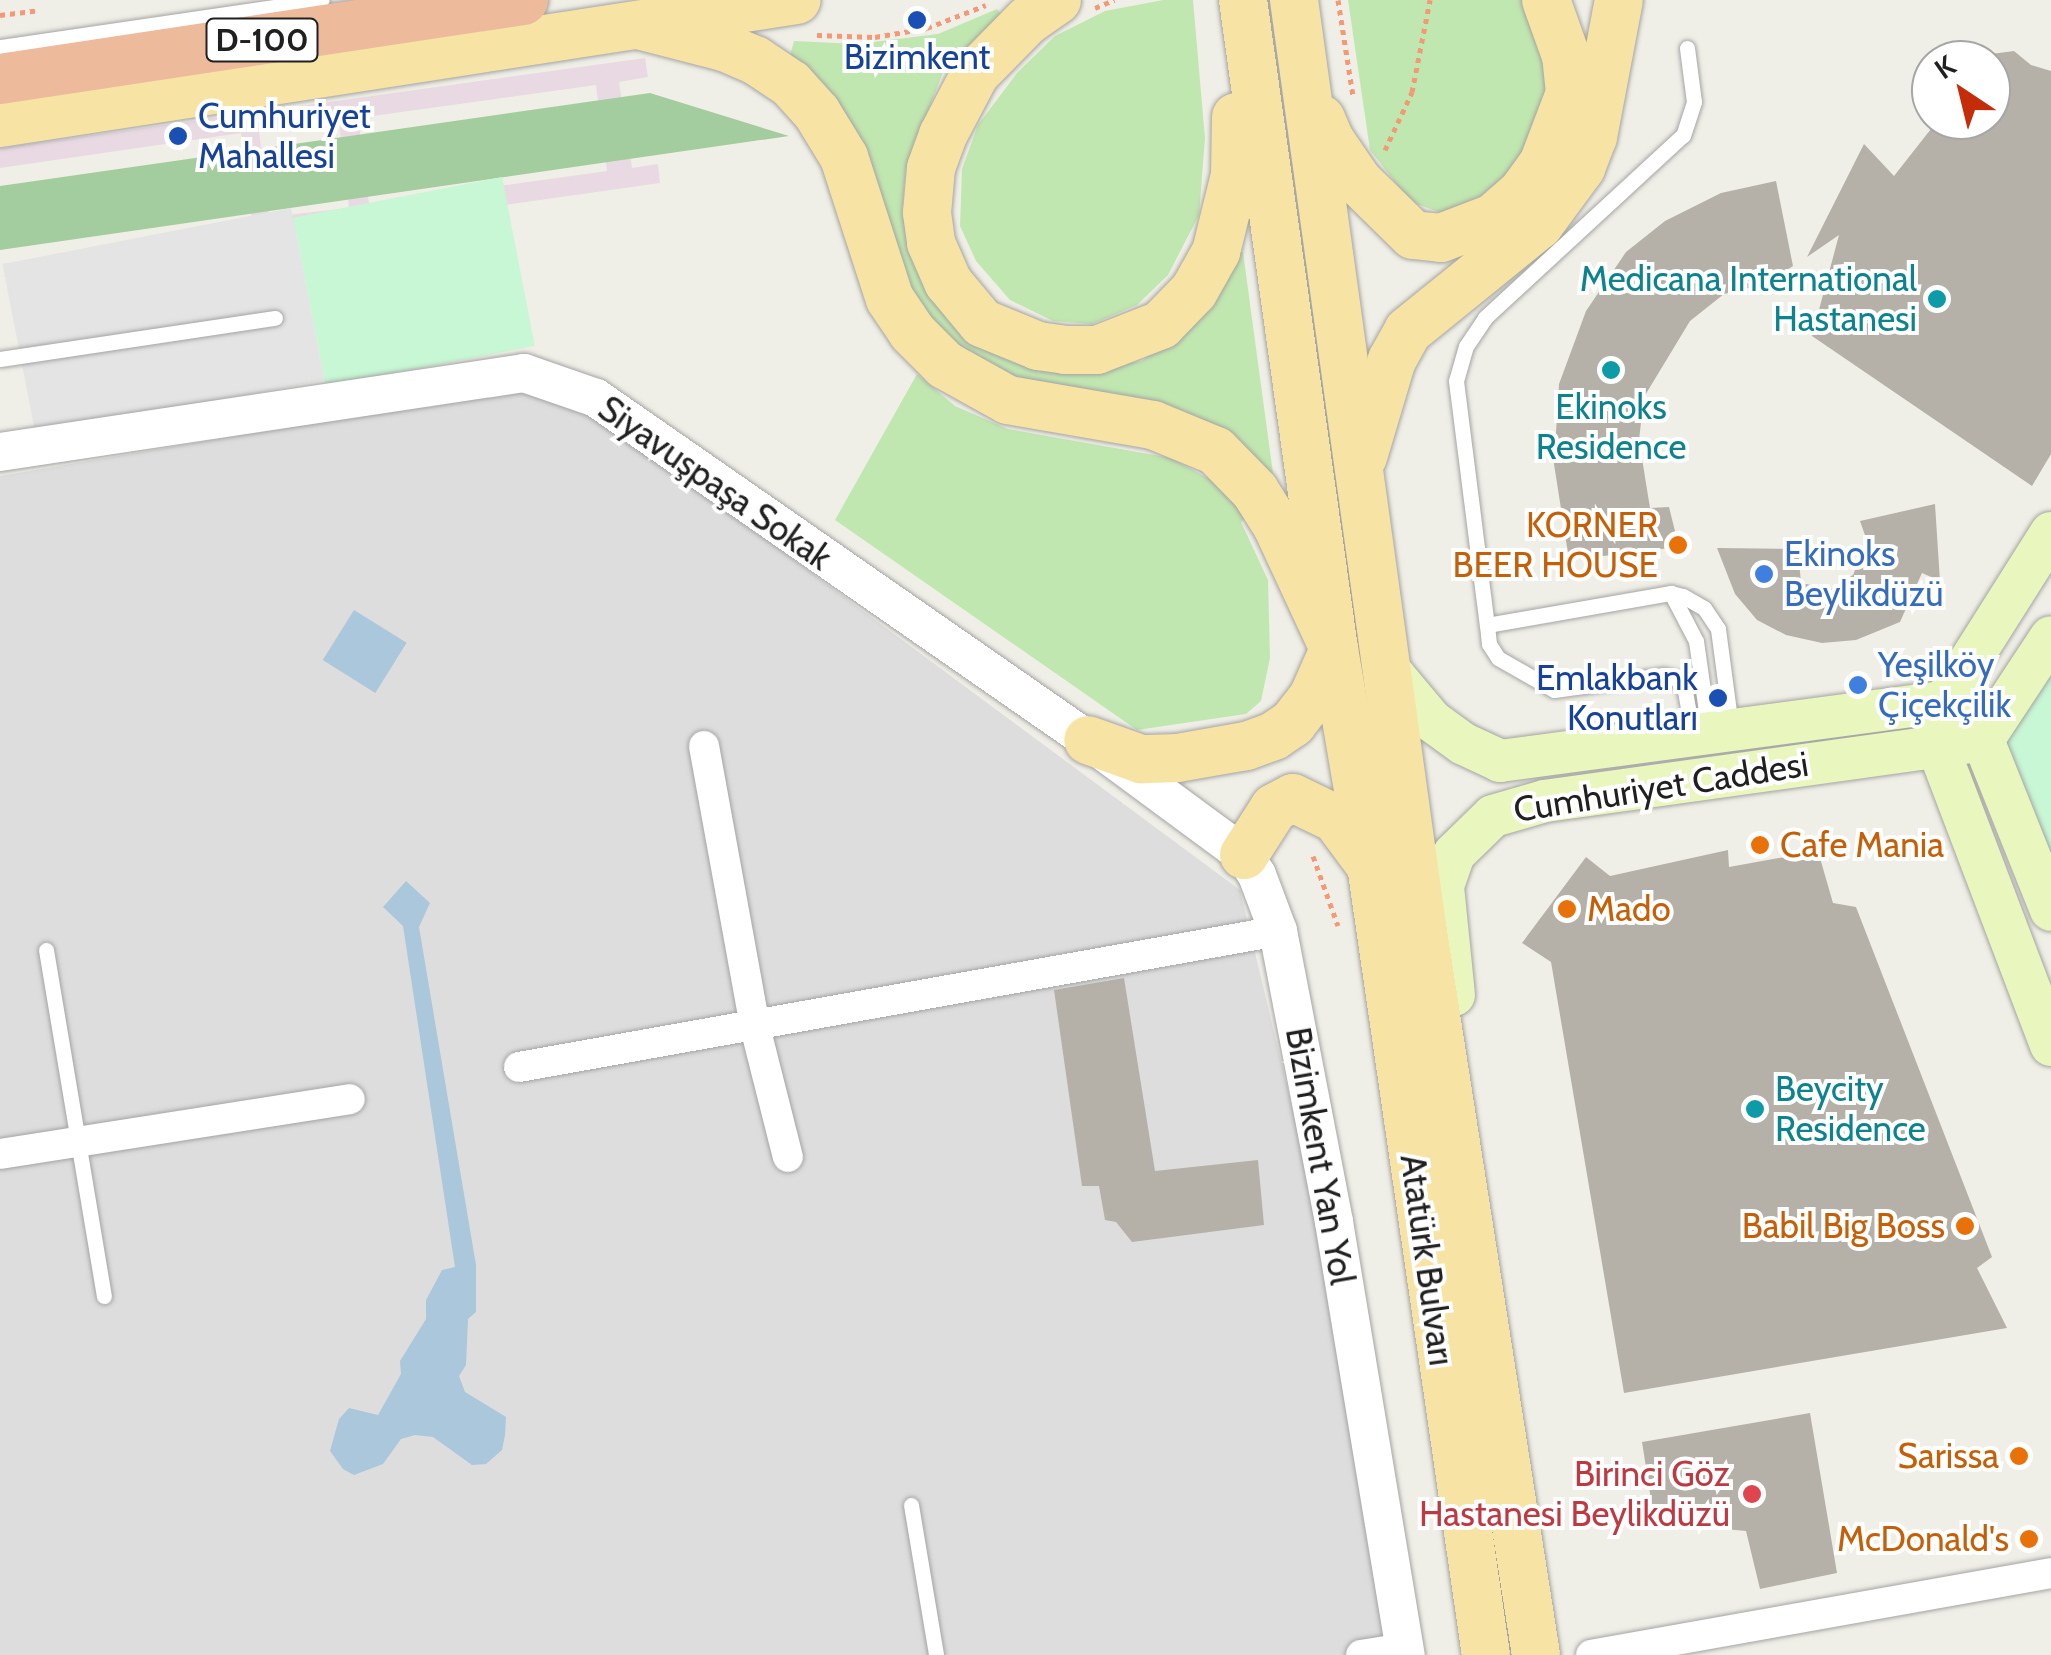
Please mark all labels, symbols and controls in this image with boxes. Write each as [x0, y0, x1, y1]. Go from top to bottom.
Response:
marker: Bizimkent [906, 9, 928, 31]
road number: D-100 [204, 13, 320, 67]
place label: Bizimkent [844, 36, 990, 78]
north arrow [1911, 40, 2011, 140]
text: K [1928, 48, 1962, 86]
place label: Cumhuriyet Mahallesi [198, 95, 371, 177]
marker: Cumhuriyet Mahallesi [167, 125, 189, 147]
place label: Medicana International Hastanesi [1580, 258, 1917, 340]
marker: Medicana International Hastanesi [1926, 288, 1948, 310]
marker: Ekinoks Residence [1600, 359, 1622, 381]
place label: Ekinoks Residence [1536, 386, 1686, 468]
street label: Siyavuşpaşa Sokak [591, 387, 839, 579]
place label: KORNER BEER HOUSE [1453, 504, 1658, 586]
place label: Ekinoks Beylikdüzü [1784, 533, 1943, 615]
marker: KORNER BEER HOUSE [1667, 534, 1689, 556]
marker: Ekinoks Beylikdüzü [1753, 563, 1775, 585]
place label: Yeşilköy Çiçekçilik [1878, 644, 2011, 726]
place label: Emlakbank Konutları [1536, 657, 1698, 739]
marker: Yeşilköy Çiçekçilik [1847, 674, 1869, 696]
marker: Emlakbank Konutları [1707, 687, 1729, 709]
street label: Cumhuriyet Caddesi [1511, 743, 1811, 831]
place label: Cafe Mania [1780, 824, 1944, 866]
marker: Cafe Mania [1749, 834, 1771, 856]
place label: Mado [1587, 888, 1671, 930]
marker: Mado [1556, 898, 1578, 920]
street label: Bizimkent Yan Yol [1277, 1024, 1363, 1288]
place label: Beycity Residence [1775, 1068, 1926, 1150]
marker: Beycity Residence [1744, 1098, 1766, 1120]
street label: Atatürk Bulvarı [1391, 1152, 1463, 1368]
place label: Babil Big Boss [1742, 1205, 1945, 1247]
marker: Babil Big Boss [1954, 1215, 1976, 1237]
place label: Sarissa [1898, 1435, 1999, 1477]
marker: Sarissa [2008, 1445, 2030, 1467]
place label: Birinci Göz Hastanesi Beylikdüzü [1419, 1453, 1730, 1535]
marker: Birinci Göz Hastanesi Beylikdüzü [1739, 1481, 1765, 1507]
place label: McDonald's [1837, 1518, 2009, 1560]
marker: McDonald's [2018, 1528, 2040, 1550]

